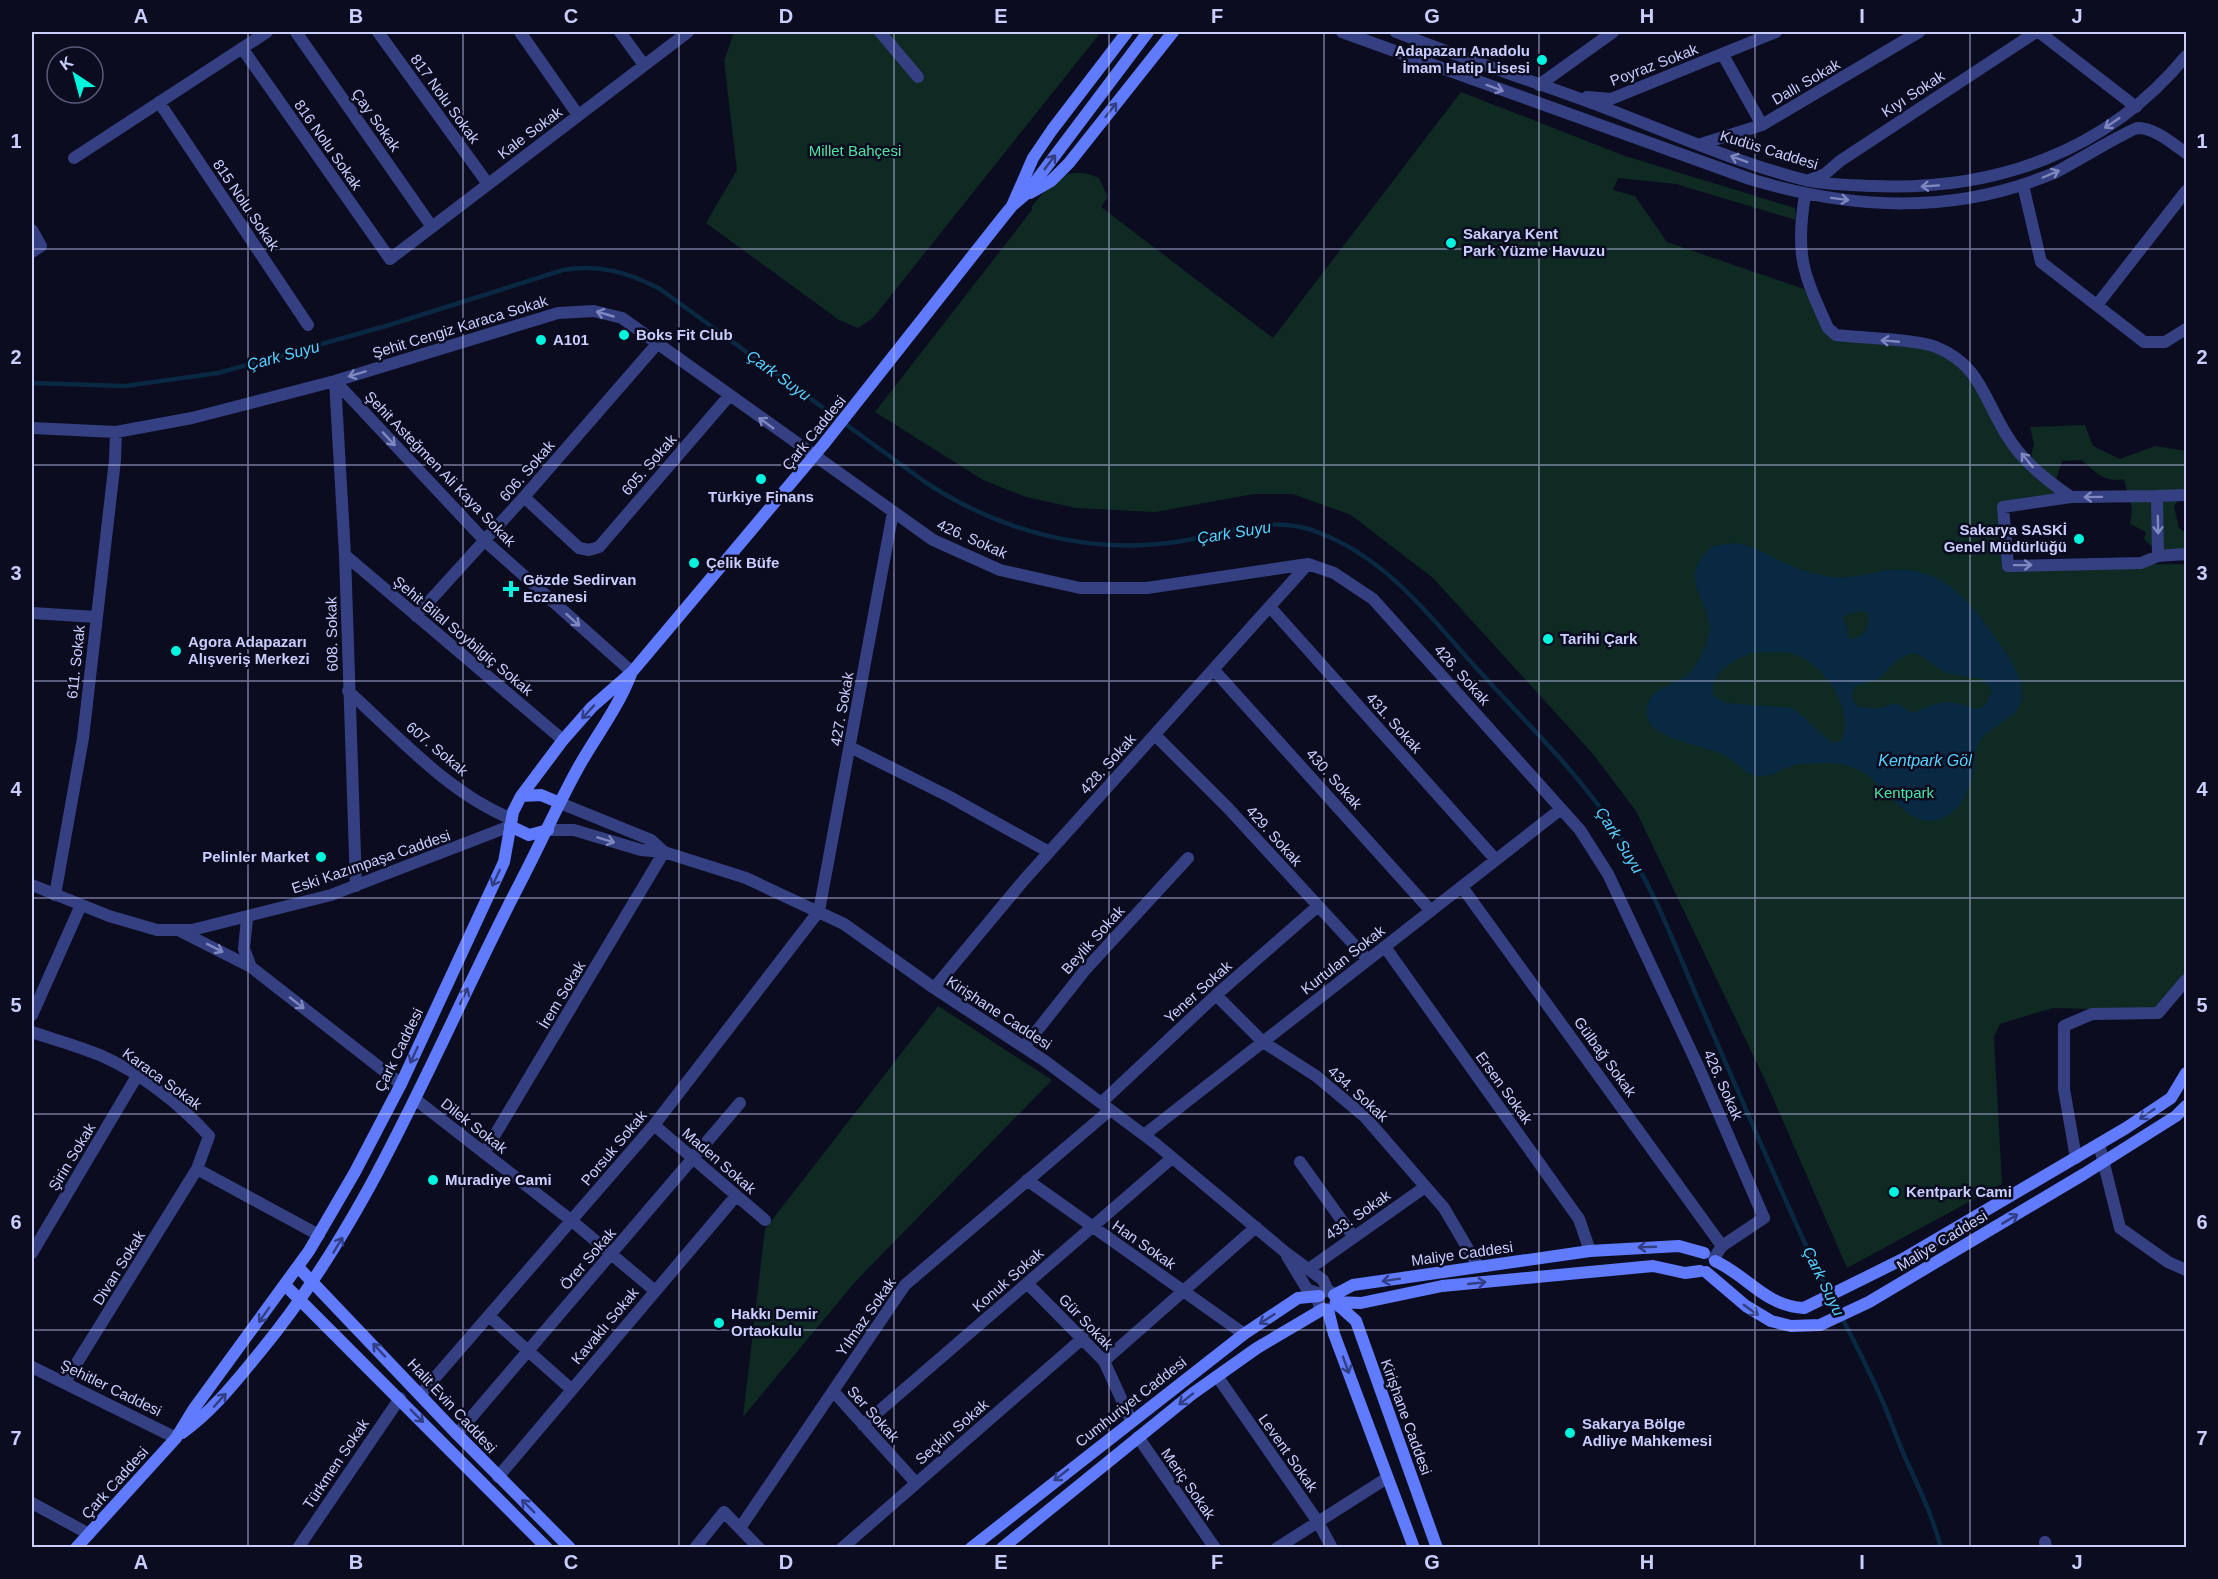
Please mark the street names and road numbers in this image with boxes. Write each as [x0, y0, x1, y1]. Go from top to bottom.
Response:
street label: Poyraz Sokak [1608, 40, 1701, 89]
street label: 817 Nolu Sokak [407, 51, 484, 147]
street label: Dallı Sokak [1769, 55, 1843, 108]
street label: Kıyı Sokak [1878, 67, 1948, 120]
street label: Çay Sokak [349, 85, 404, 155]
street label: 816 Nolu Sokak [291, 96, 366, 193]
street label: Kale Sokak [494, 103, 566, 162]
street label: Kudüs Caddesi [1718, 127, 1820, 173]
street label: 815 Nolu Sokak [210, 156, 283, 254]
street label: Şehit Cengiz Karaca Sokak [370, 292, 550, 361]
street label: Şehit Asteğmen Ali Kaya Sokak [362, 387, 520, 550]
street label: Çark Caddesi [778, 392, 849, 473]
street label: 605. Sokak [618, 430, 680, 499]
street label: 606. Sokak [496, 436, 558, 505]
street label: 426. Sokak [934, 516, 1010, 562]
street label: Şehit Bilal Soybilgiç Sokak [390, 572, 537, 699]
street label: 608. Sokak [322, 596, 341, 672]
street label: 611. Sokak [63, 624, 88, 700]
street label: 426. Sokak [1431, 641, 1494, 709]
street label: 427. Sokak [827, 670, 856, 747]
street label: 431. Sokak [1363, 689, 1426, 757]
street label: 607. Sokak [403, 718, 472, 780]
street label: 428. Sokak [1076, 730, 1139, 797]
street label: 430. Sokak [1303, 745, 1366, 813]
street label: 429. Sokak [1243, 802, 1306, 870]
street label: Eski Kazımpaşa Caddesi [289, 826, 452, 897]
street label: Beylik Sokak [1058, 902, 1128, 977]
street label: Kurtulan Sokak [1297, 921, 1388, 998]
street label: İrem Sokak [535, 957, 589, 1032]
street label: Yener Sokak [1161, 957, 1235, 1026]
street label: Kirişhane Caddesi [944, 972, 1055, 1053]
street label: Çark Caddesi [371, 1005, 426, 1094]
street label: Gülbağ Sokak [1571, 1014, 1640, 1100]
street label: Karaca Sokak [120, 1044, 205, 1113]
street label: 426. Sokak [1700, 1047, 1747, 1123]
street label: Ersen Sokak [1473, 1048, 1537, 1128]
street label: 434. Sokak [1325, 1062, 1392, 1125]
street label: Dilek Sokak [438, 1095, 511, 1157]
street label: Porsuk Sokak [577, 1106, 650, 1189]
street label: Şirin Sokak [45, 1119, 99, 1194]
street label: Maden Sokak [679, 1124, 760, 1197]
street label: 433. Sokak [1322, 1186, 1394, 1243]
street label: Maliye Caddesi [1893, 1207, 1990, 1274]
street label: Han Sokak [1109, 1217, 1180, 1273]
street label: Örer Sokak [556, 1224, 619, 1293]
street label: Divan Sokak [89, 1227, 148, 1308]
street label: Maliye Caddesi [1410, 1238, 1514, 1269]
street label: Konuk Sokak [969, 1244, 1047, 1315]
street label: Yılmaz Sokak [832, 1274, 899, 1359]
street label: Kavaklı Sokak [568, 1283, 642, 1368]
street label: Gür Sokak [1056, 1290, 1117, 1353]
street label: Cumhuriyet Caddesi [1072, 1353, 1189, 1450]
street label: Halit Evin Caddesi [404, 1355, 500, 1456]
street label: Şehitler Caddesi [58, 1356, 164, 1419]
street label: Kirişhane Caddesi [1378, 1357, 1435, 1477]
street label: Ser Sokak [844, 1382, 903, 1445]
street label: Seçkin Sokak [912, 1395, 992, 1468]
street label: Levent Sokak [1255, 1411, 1322, 1495]
street label: Türkmen Sokak [299, 1415, 372, 1512]
street label: Çark Caddesi [78, 1443, 151, 1522]
street label: Meriç Sokak [1158, 1445, 1219, 1523]

